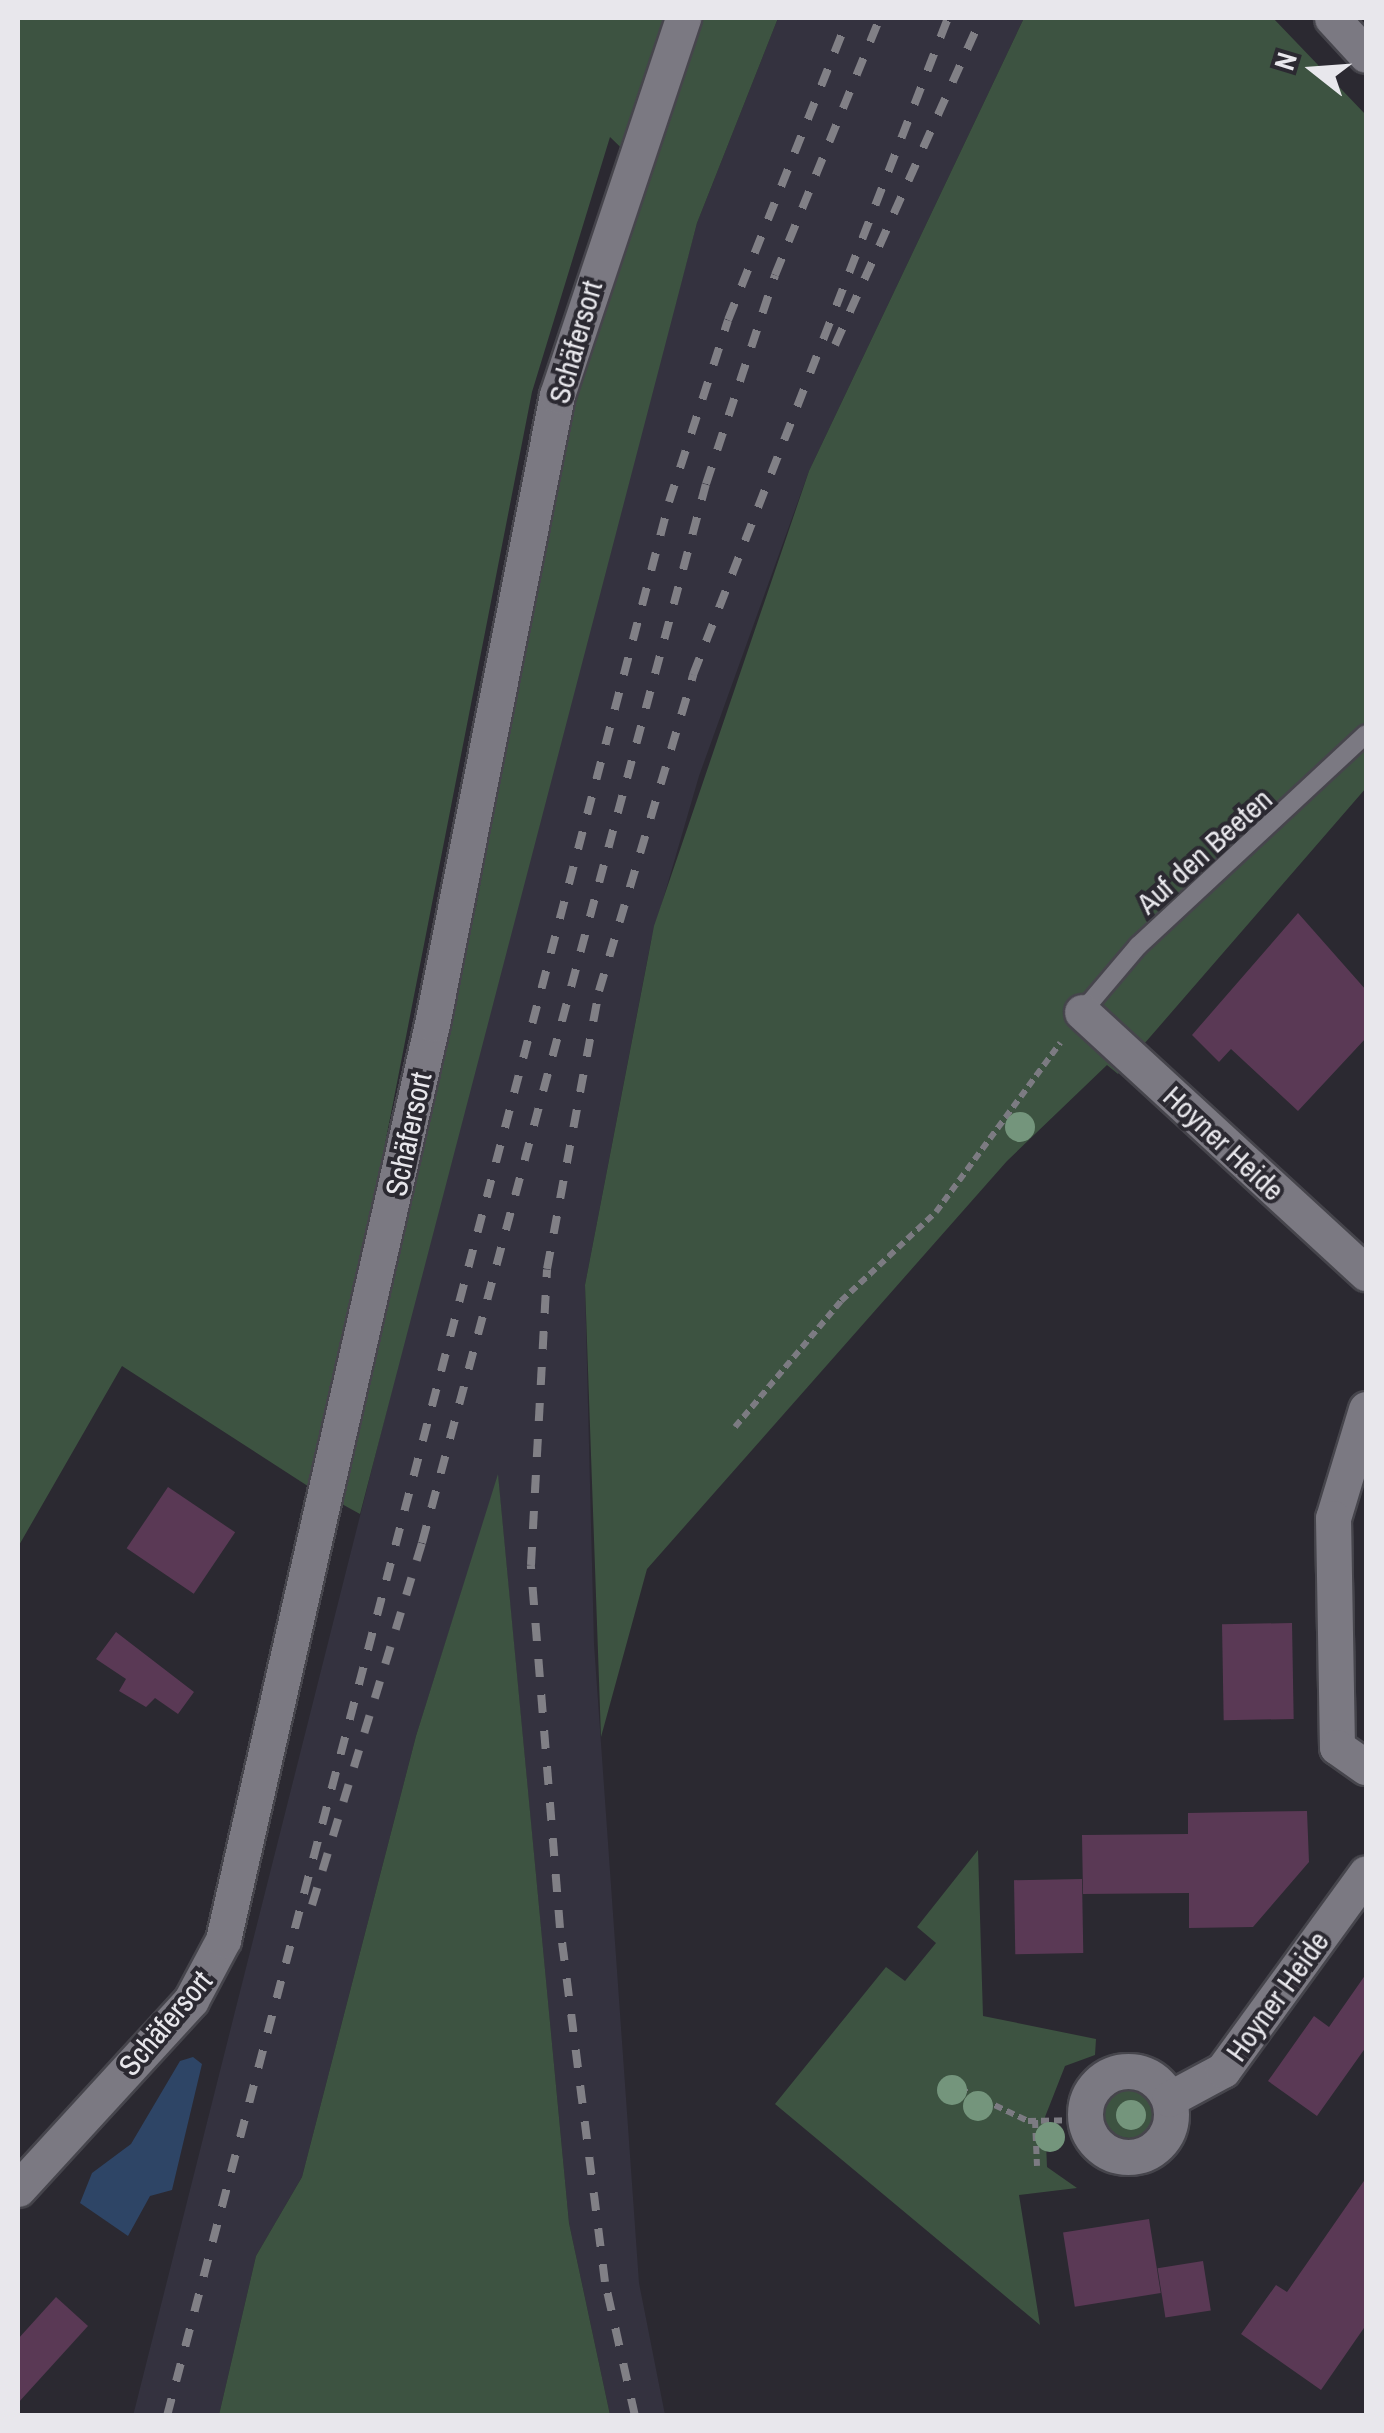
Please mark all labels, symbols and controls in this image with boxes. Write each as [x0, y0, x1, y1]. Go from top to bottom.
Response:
north arrow [1264, 20, 1364, 120]
text: N [1265, 48, 1306, 75]
street label: Schäfersort [540, 277, 610, 407]
street label: Auf den Beeten [1129, 781, 1279, 921]
street label: Schäfersort [377, 1069, 439, 1199]
street label: Hoyner Heide [1156, 1078, 1292, 1208]
street label: Hoyner Heide [1218, 1924, 1336, 2068]
street label: Schäfersort [111, 1963, 219, 2083]

